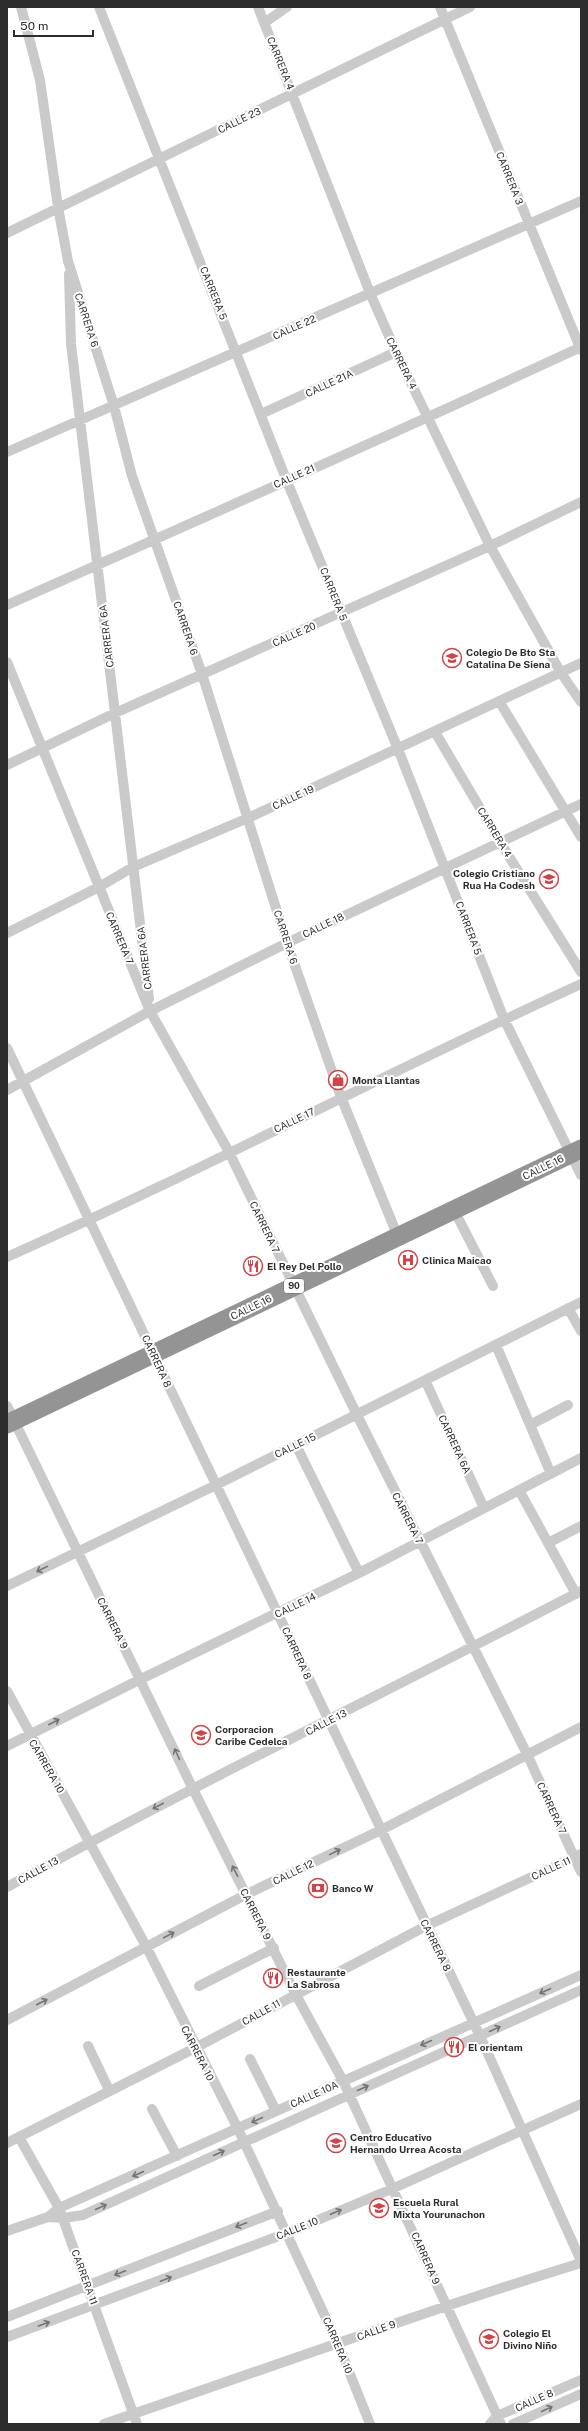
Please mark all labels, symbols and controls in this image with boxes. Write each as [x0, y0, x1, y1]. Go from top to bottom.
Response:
scale bar [14, 12, 93, 38]
text: 50 m [20, 19, 48, 33]
street label: CARRERA 4 [265, 35, 297, 91]
street label: CALLE 23 [216, 104, 262, 136]
street label: CARRERA 3 [494, 150, 526, 206]
street label: CARRERA 5 [198, 265, 230, 321]
street label: CARRERA 6 [73, 291, 101, 349]
street label: CALLE 22 [271, 312, 317, 342]
street label: CARRERA 4 [384, 335, 420, 391]
street label: CALLE 21A [303, 367, 355, 399]
street label: CALLE 21 [271, 462, 317, 490]
street label: CARRERA 5 [318, 566, 350, 622]
street label: CARRERA 6 [171, 599, 201, 657]
street label: CARRERA 6A [96, 604, 116, 668]
street label: CALLE 20 [270, 619, 318, 649]
place label: Colegio De Bto Sta Catalina De Siena [466, 646, 556, 670]
school or university icon: Colegio De Bto Sta Catalina De Siena [441, 647, 463, 669]
street label: CALLE 19 [270, 782, 316, 812]
street label: CARRERA 4 [475, 805, 515, 859]
place label: Colegio Cristiano Rua Ha Codesh [453, 867, 535, 891]
school or university icon: Colegio Cristiano Rua Ha Codesh [538, 868, 560, 890]
street label: CARRERA 5 [453, 900, 485, 956]
street label: CARRERA 6 [272, 908, 300, 966]
street label: CARRERA 7 [104, 910, 136, 966]
street label: CALLE 18 [300, 910, 346, 940]
street label: CARRERA 6A [134, 926, 154, 990]
shop icon: Monta Llantas [327, 1069, 349, 1091]
place label: Monta Llantas [352, 1074, 420, 1086]
street label: CALLE 17 [272, 1105, 316, 1135]
street label: CALLE 16 [520, 1152, 566, 1182]
street label: CARRERA 7 [247, 1199, 283, 1255]
hospital icon: Clinica Maicao [397, 1249, 419, 1271]
place label: Clinica Maicao [422, 1254, 492, 1266]
restaurant icon: El Rey Del Pollo [242, 1255, 264, 1277]
place label: El Rey Del Pollo [267, 1260, 342, 1272]
road number: 90 [284, 1279, 304, 1293]
street label: CALLE 16 [228, 1292, 274, 1322]
street label: CARRERA 8 [140, 1333, 174, 1389]
street label: CARRERA 6A [436, 1413, 474, 1475]
street label: CALLE 15 [272, 1430, 318, 1460]
street label: CARRERA 7 [390, 1490, 426, 1546]
one-way arrow [36, 1566, 48, 1573]
street label: CALLE 14 [272, 1590, 318, 1620]
street label: CARRERA 9 [95, 1595, 131, 1651]
street label: CARRERA 8 [280, 1625, 314, 1681]
street label: CALLE 13 [303, 1707, 349, 1737]
one-way arrow [48, 1718, 60, 1726]
place label: Corporacion Caribe Cedelca [215, 1723, 288, 1747]
school or university icon: Corporacion Caribe Cedelca [190, 1724, 212, 1746]
street label: CARRERA 10 [27, 1737, 67, 1795]
one-way arrow [173, 1749, 180, 1761]
street label: CARRERA 7 [535, 1780, 569, 1836]
one-way arrow [152, 1802, 164, 1810]
one-way arrow [329, 1848, 341, 1855]
street label: CALLE 13 [16, 1854, 60, 1886]
street label: CALLE 11 [529, 1854, 573, 1882]
street label: CALLE 12 [271, 1857, 315, 1887]
one-way arrow [231, 1865, 238, 1877]
bank icon: Banco W [307, 1877, 329, 1899]
place label: Banco W [332, 1882, 374, 1894]
street label: CARRERA 9 [238, 1886, 274, 1942]
street label: CARRERA 8 [418, 1917, 454, 1973]
one-way arrow [163, 1931, 175, 1939]
place label: Restaurante La Sabrosa [287, 1966, 346, 1990]
restaurant icon: Restaurante La Sabrosa [262, 1967, 284, 1989]
one-way arrow [540, 1988, 552, 1995]
street label: CALLE 11 [240, 1997, 282, 2027]
one-way arrow [36, 1998, 48, 2006]
street label: CARRERA 10 [179, 2023, 217, 2083]
one-way arrow [488, 2025, 500, 2033]
restaurant icon: El orientam [443, 2036, 465, 2058]
one-way arrow [421, 2040, 433, 2048]
place label: El orientam [468, 2041, 523, 2053]
street label: CALLE 10A [288, 2078, 340, 2110]
one-way arrow [357, 2084, 369, 2091]
one-way arrow [251, 2117, 263, 2124]
place label: Centro Educativo Hernando Urrea Acosta [350, 2131, 462, 2155]
school or university icon: Centro Educativo Hernando Urrea Acosta [325, 2132, 347, 2154]
one-way arrow [213, 2149, 225, 2156]
one-way arrow [133, 2171, 145, 2178]
place label: Escuela Rural Mixta Yourunachon [393, 2196, 485, 2220]
school or university icon: Escuela Rural Mixta Yourunachon [368, 2197, 390, 2219]
one-way arrow [94, 2202, 106, 2210]
one-way arrow [330, 2208, 342, 2215]
street label: CALLE 10 [274, 2214, 320, 2242]
one-way arrow [236, 2222, 248, 2230]
street label: CARRERA 9 [409, 2230, 443, 2286]
street label: CARRERA 11 [69, 2248, 101, 2306]
one-way arrow [115, 2269, 127, 2277]
one-way arrow [159, 2274, 171, 2282]
street label: CARRERA 10 [321, 2315, 355, 2375]
street label: CALLE 9 [355, 2317, 397, 2343]
one-way arrow [37, 2319, 49, 2327]
place label: Colegio El Divino Niño [503, 2327, 557, 2351]
school or university icon: Colegio El Divino Niño [478, 2328, 500, 2350]
street label: CALLE 8 [513, 2386, 555, 2414]
one-way arrow [541, 2405, 553, 2412]

